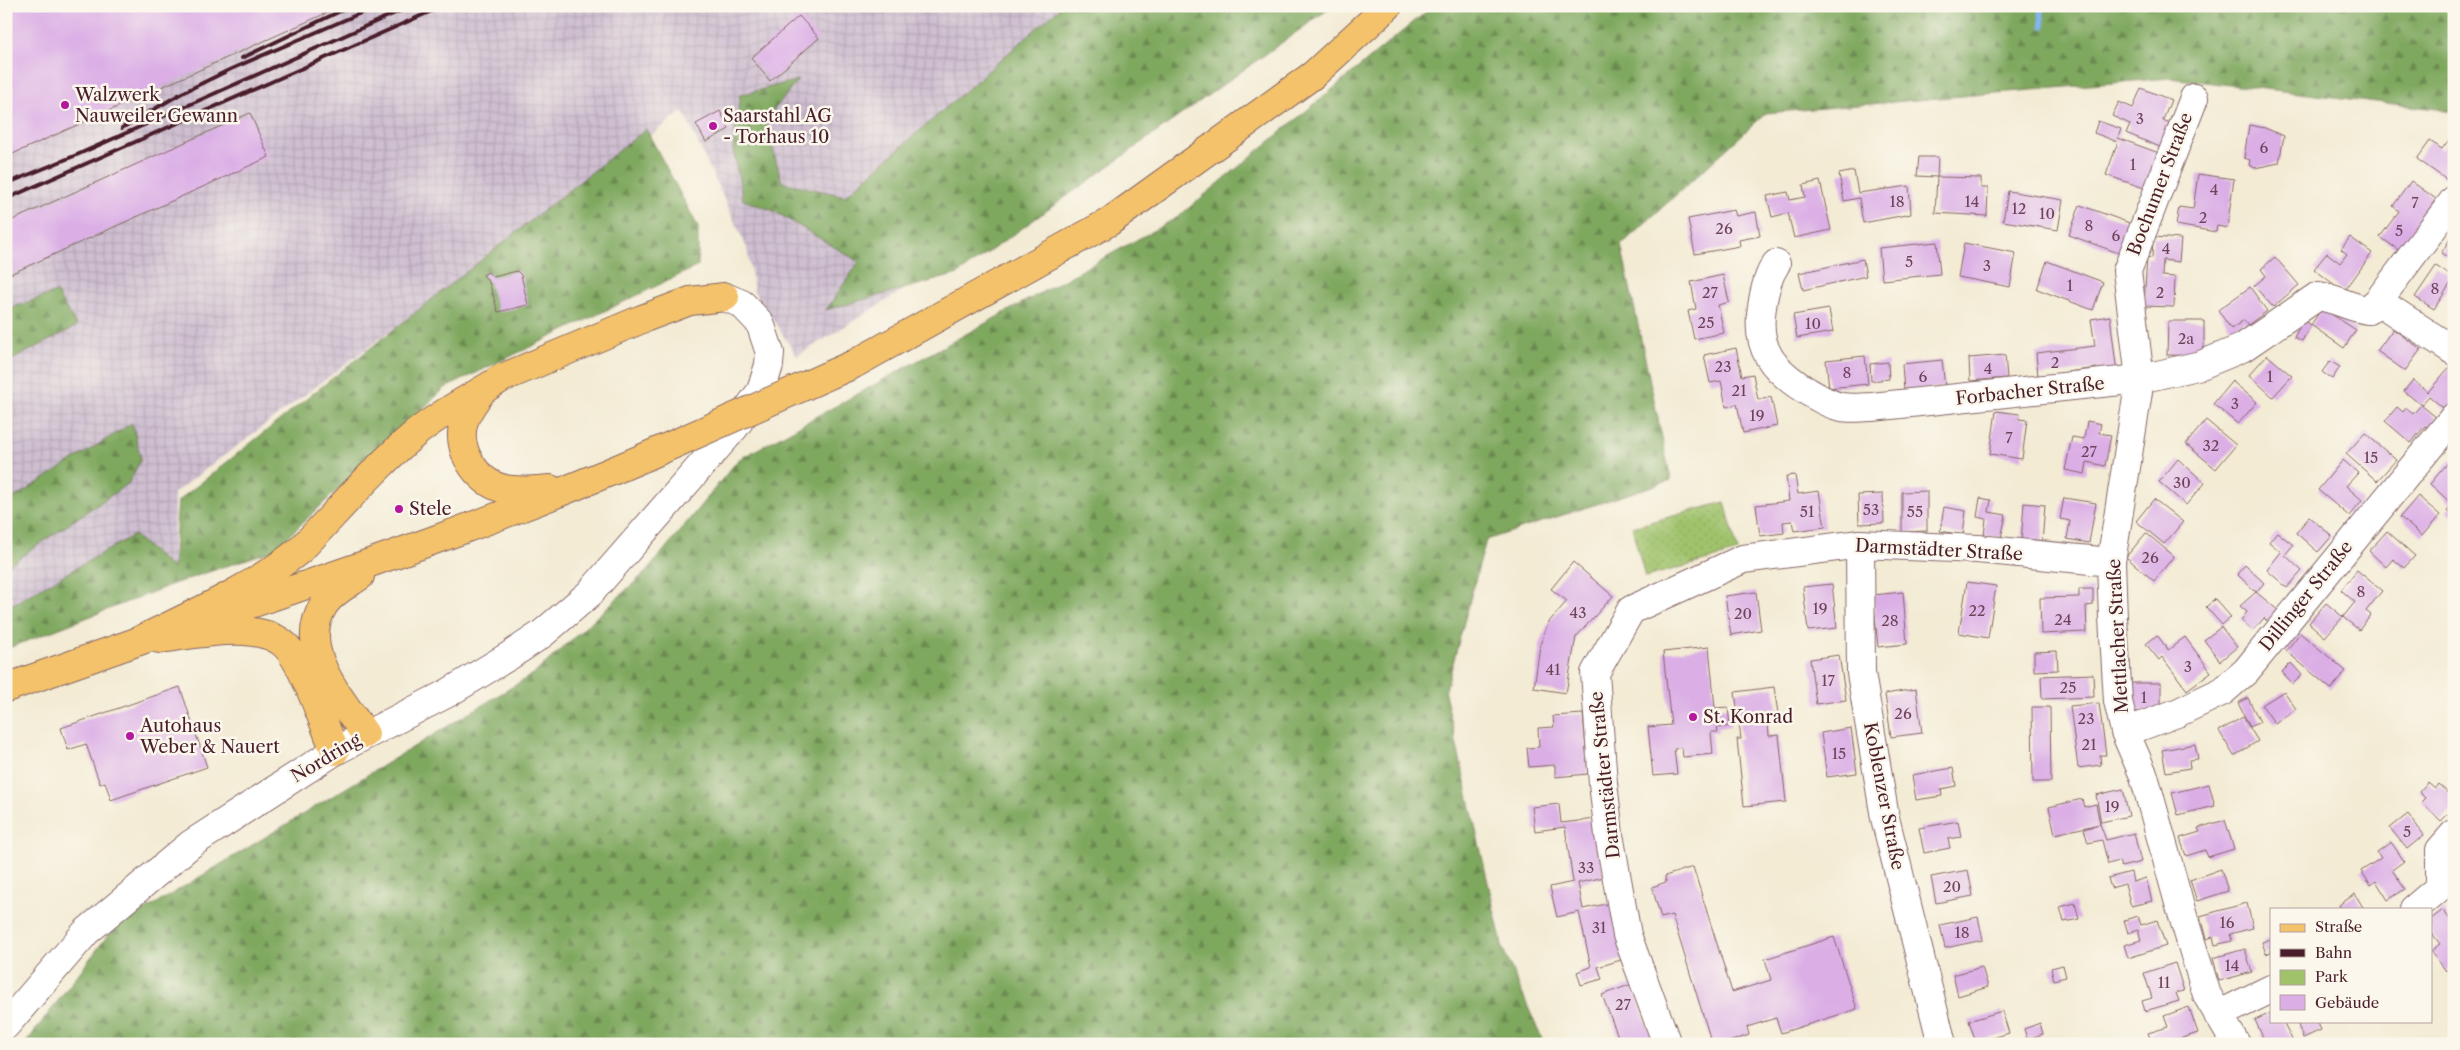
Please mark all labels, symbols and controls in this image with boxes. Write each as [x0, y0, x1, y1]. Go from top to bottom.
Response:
place label: Walzwerk Nauweiler Gewann [74, 84, 238, 127]
marker: Walzwerk Nauweiler Gewann [59, 99, 71, 111]
place label: Saarstahl AG - Torhaus 10 [723, 105, 832, 148]
house number: 3 [2136, 109, 2144, 128]
street label: Bochumer Straße [2123, 110, 2197, 258]
marker: Saarstahl AG - Torhaus 10 [707, 120, 719, 132]
house number: 6 [2260, 138, 2269, 157]
house number: 1 [2130, 155, 2137, 174]
house number: 4 [2210, 180, 2218, 199]
house number: 18 [1889, 192, 1905, 211]
house number: 14 [1965, 192, 1979, 211]
house number: 7 [2411, 193, 2419, 212]
house number: 12 [2012, 199, 2026, 218]
house number: 10 [2039, 204, 2055, 223]
house number: 2 [2199, 208, 2207, 227]
house number: 8 [2085, 216, 2094, 235]
house number: 26 [1715, 219, 1733, 238]
house number: 5 [2395, 221, 2403, 240]
house number: 6 [2112, 226, 2121, 245]
house number: 4 [2162, 239, 2170, 258]
house number: 5 [1905, 252, 1913, 271]
house number: 3 [1983, 256, 1991, 275]
house number: 1 [2067, 276, 2074, 295]
house number: 8 [2431, 279, 2440, 298]
house number: 27 [1702, 283, 1719, 302]
house number: 2 [2156, 283, 2164, 302]
house number: 25 [1698, 313, 1714, 332]
house number: 10 [1805, 314, 1821, 333]
house number: 2a [2178, 329, 2194, 348]
house number: 2 [2051, 353, 2059, 372]
house number: 23 [1715, 357, 1731, 376]
house number: 4 [1984, 359, 1992, 378]
house number: 8 [1843, 363, 1852, 382]
house number: 6 [1919, 367, 1928, 386]
house number: 1 [2267, 367, 2274, 386]
street label: Forbacher Straße [1955, 372, 2105, 410]
house number: 21 [1732, 381, 1747, 400]
house number: 3 [2231, 394, 2239, 413]
house number: 19 [1749, 406, 1765, 425]
house number: 7 [2005, 428, 2013, 447]
house number: 32 [2203, 436, 2219, 455]
house number: 27 [2081, 442, 2098, 461]
house number: 15 [2364, 448, 2378, 467]
house number: 30 [2173, 473, 2191, 492]
place label: Stele [409, 498, 452, 520]
house number: 53 [1863, 500, 1879, 519]
house number: 51 [1800, 502, 1815, 521]
house number: 55 [1907, 502, 1923, 521]
marker: Stele [393, 503, 405, 515]
street label: Darmstädter Straße [1854, 535, 2024, 565]
street label: Dillinger Straße [2255, 536, 2357, 656]
house number: 26 [2141, 548, 2159, 567]
street label: Mettlacher Straße [2103, 558, 2133, 714]
house number: 8 [2357, 582, 2366, 601]
house number: 19 [1812, 599, 1828, 618]
house number: 22 [1968, 601, 1986, 620]
house number: 43 [1570, 603, 1586, 622]
house number: 20 [1734, 604, 1752, 623]
house number: 24 [2054, 610, 2072, 629]
house number: 28 [1881, 611, 1899, 630]
house number: 3 [2184, 657, 2192, 676]
house number: 41 [1546, 660, 1561, 679]
house number: 17 [1821, 671, 1835, 690]
house number: 25 [2060, 678, 2076, 697]
house number: 1 [2141, 688, 2148, 707]
street label: Darmstädter Straße [1585, 690, 1625, 860]
house number: 26 [1894, 704, 1912, 723]
place label: St. Konrad [1703, 706, 1793, 728]
house number: 23 [2078, 709, 2094, 728]
marker: St. Konrad [1687, 711, 1699, 723]
place label: Autohaus Weber & Nauert [139, 715, 280, 758]
street label: Koblenzer Straße [1859, 720, 1909, 872]
street label: Nordring [287, 728, 365, 787]
marker: Autohaus Weber & Nauert [124, 730, 136, 742]
house number: 21 [2082, 735, 2097, 754]
house number: 15 [1832, 744, 1846, 763]
house number: 19 [2104, 797, 2120, 816]
house number: 5 [2403, 822, 2411, 841]
house number: 33 [1578, 858, 1594, 877]
house number: 20 [1943, 877, 1961, 896]
legend [2270, 908, 2432, 1022]
house number: 16 [2219, 913, 2235, 932]
text: Straße [2315, 917, 2362, 936]
house number: 31 [1592, 918, 1607, 937]
house number: 18 [1954, 923, 1970, 942]
text: Bahn [2315, 943, 2353, 962]
house number: 14 [2225, 956, 2239, 975]
text: Park [2315, 967, 2349, 986]
house number: 11 [2158, 973, 2171, 992]
text: Gebäude [2315, 993, 2379, 1012]
house number: 27 [1615, 995, 1632, 1014]

